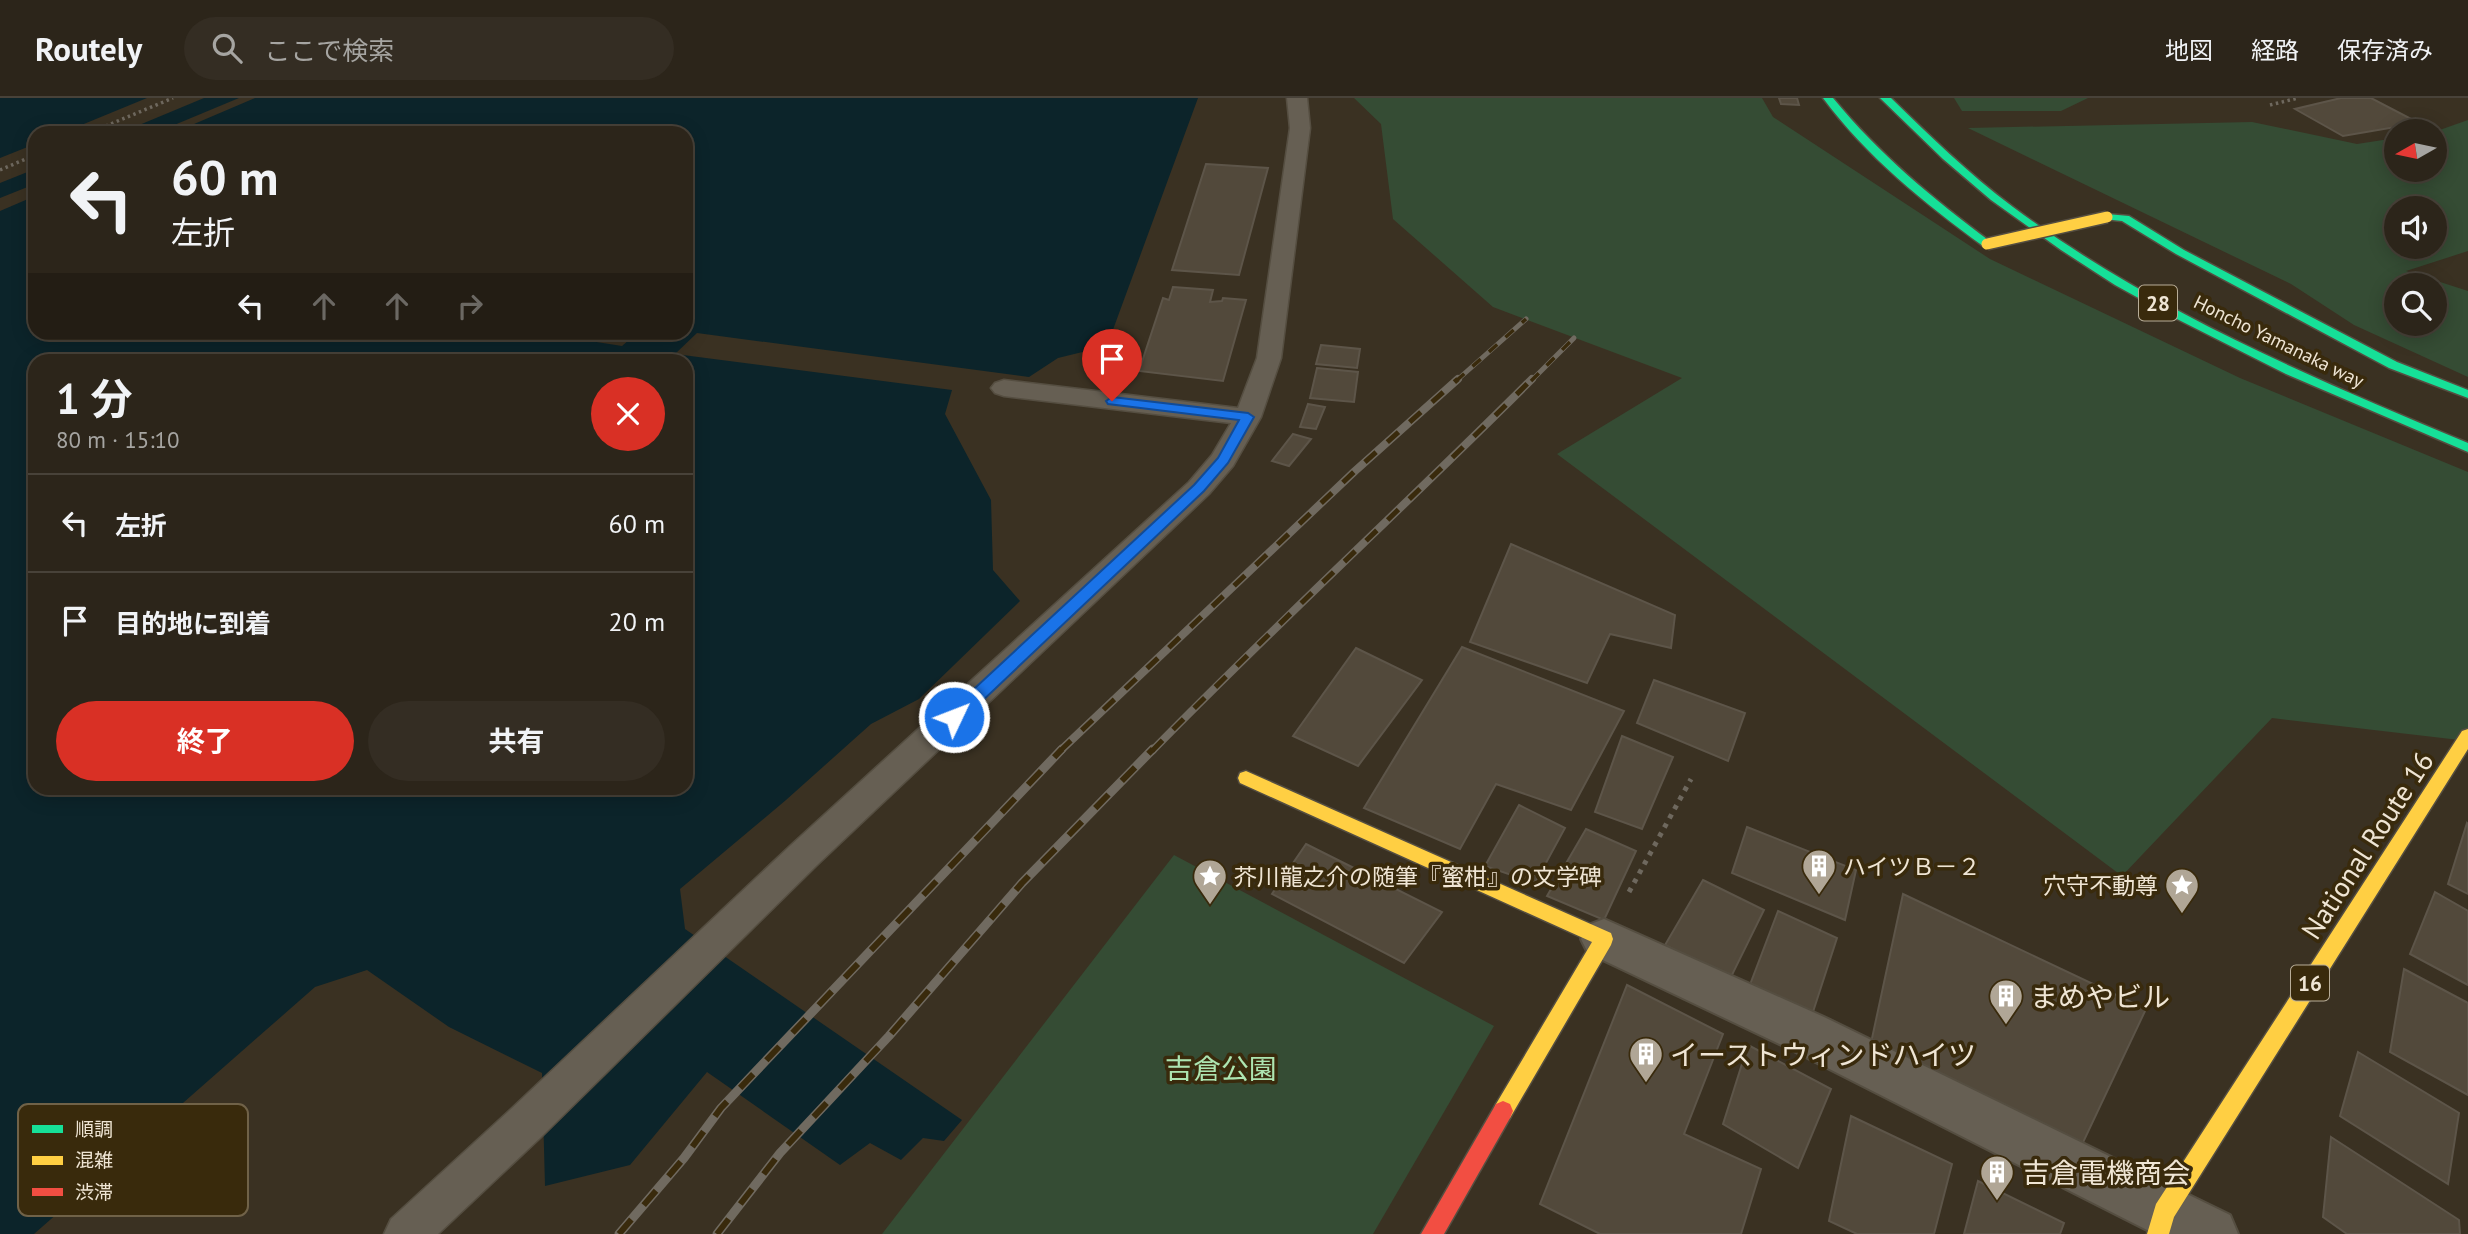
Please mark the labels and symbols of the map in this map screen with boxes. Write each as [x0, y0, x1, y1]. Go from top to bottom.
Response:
north arrow [2384, 119, 2446, 182]
road number: 28 [2139, 286, 2177, 320]
street label: Honcho Yamanaka way [2190, 289, 2368, 393]
pin [1082, 329, 1142, 401]
position arrow [917, 680, 991, 754]
street label: National Route 16 [2293, 744, 2441, 946]
building icon: ハイツＢ－２ [1800, 847, 1838, 896]
place label: ハイツＢ－２ [1843, 852, 1981, 881]
place icon: 芥川龍之介の随筆『蜜柑』の文学碑 [1191, 857, 1229, 906]
place label: 芥川龍之介の随筆『蜜柑』の文学碑 [1234, 862, 1602, 891]
place icon: 穴守不動尊 [2163, 866, 2201, 915]
place label: 穴守不動尊 [2043, 871, 2158, 900]
road number: 16 [2291, 966, 2329, 1001]
building icon: まめやビル [1987, 977, 2025, 1026]
place label: まめやビル [2030, 978, 2170, 1015]
building icon: イーストウィンドハイツ [1627, 1035, 1665, 1084]
place label: イーストウィンドハイツ [1670, 1036, 1976, 1073]
park label: 吉倉公園 [1165, 1050, 1277, 1087]
legend [18, 1104, 248, 1216]
text: 順調 [75, 1117, 113, 1141]
text: 混雑 [75, 1148, 113, 1172]
building icon: 吉倉電機商会 [1978, 1153, 2016, 1202]
place label: 吉倉電機商会 [2022, 1154, 2190, 1191]
text: 渋滞 [75, 1180, 113, 1204]

